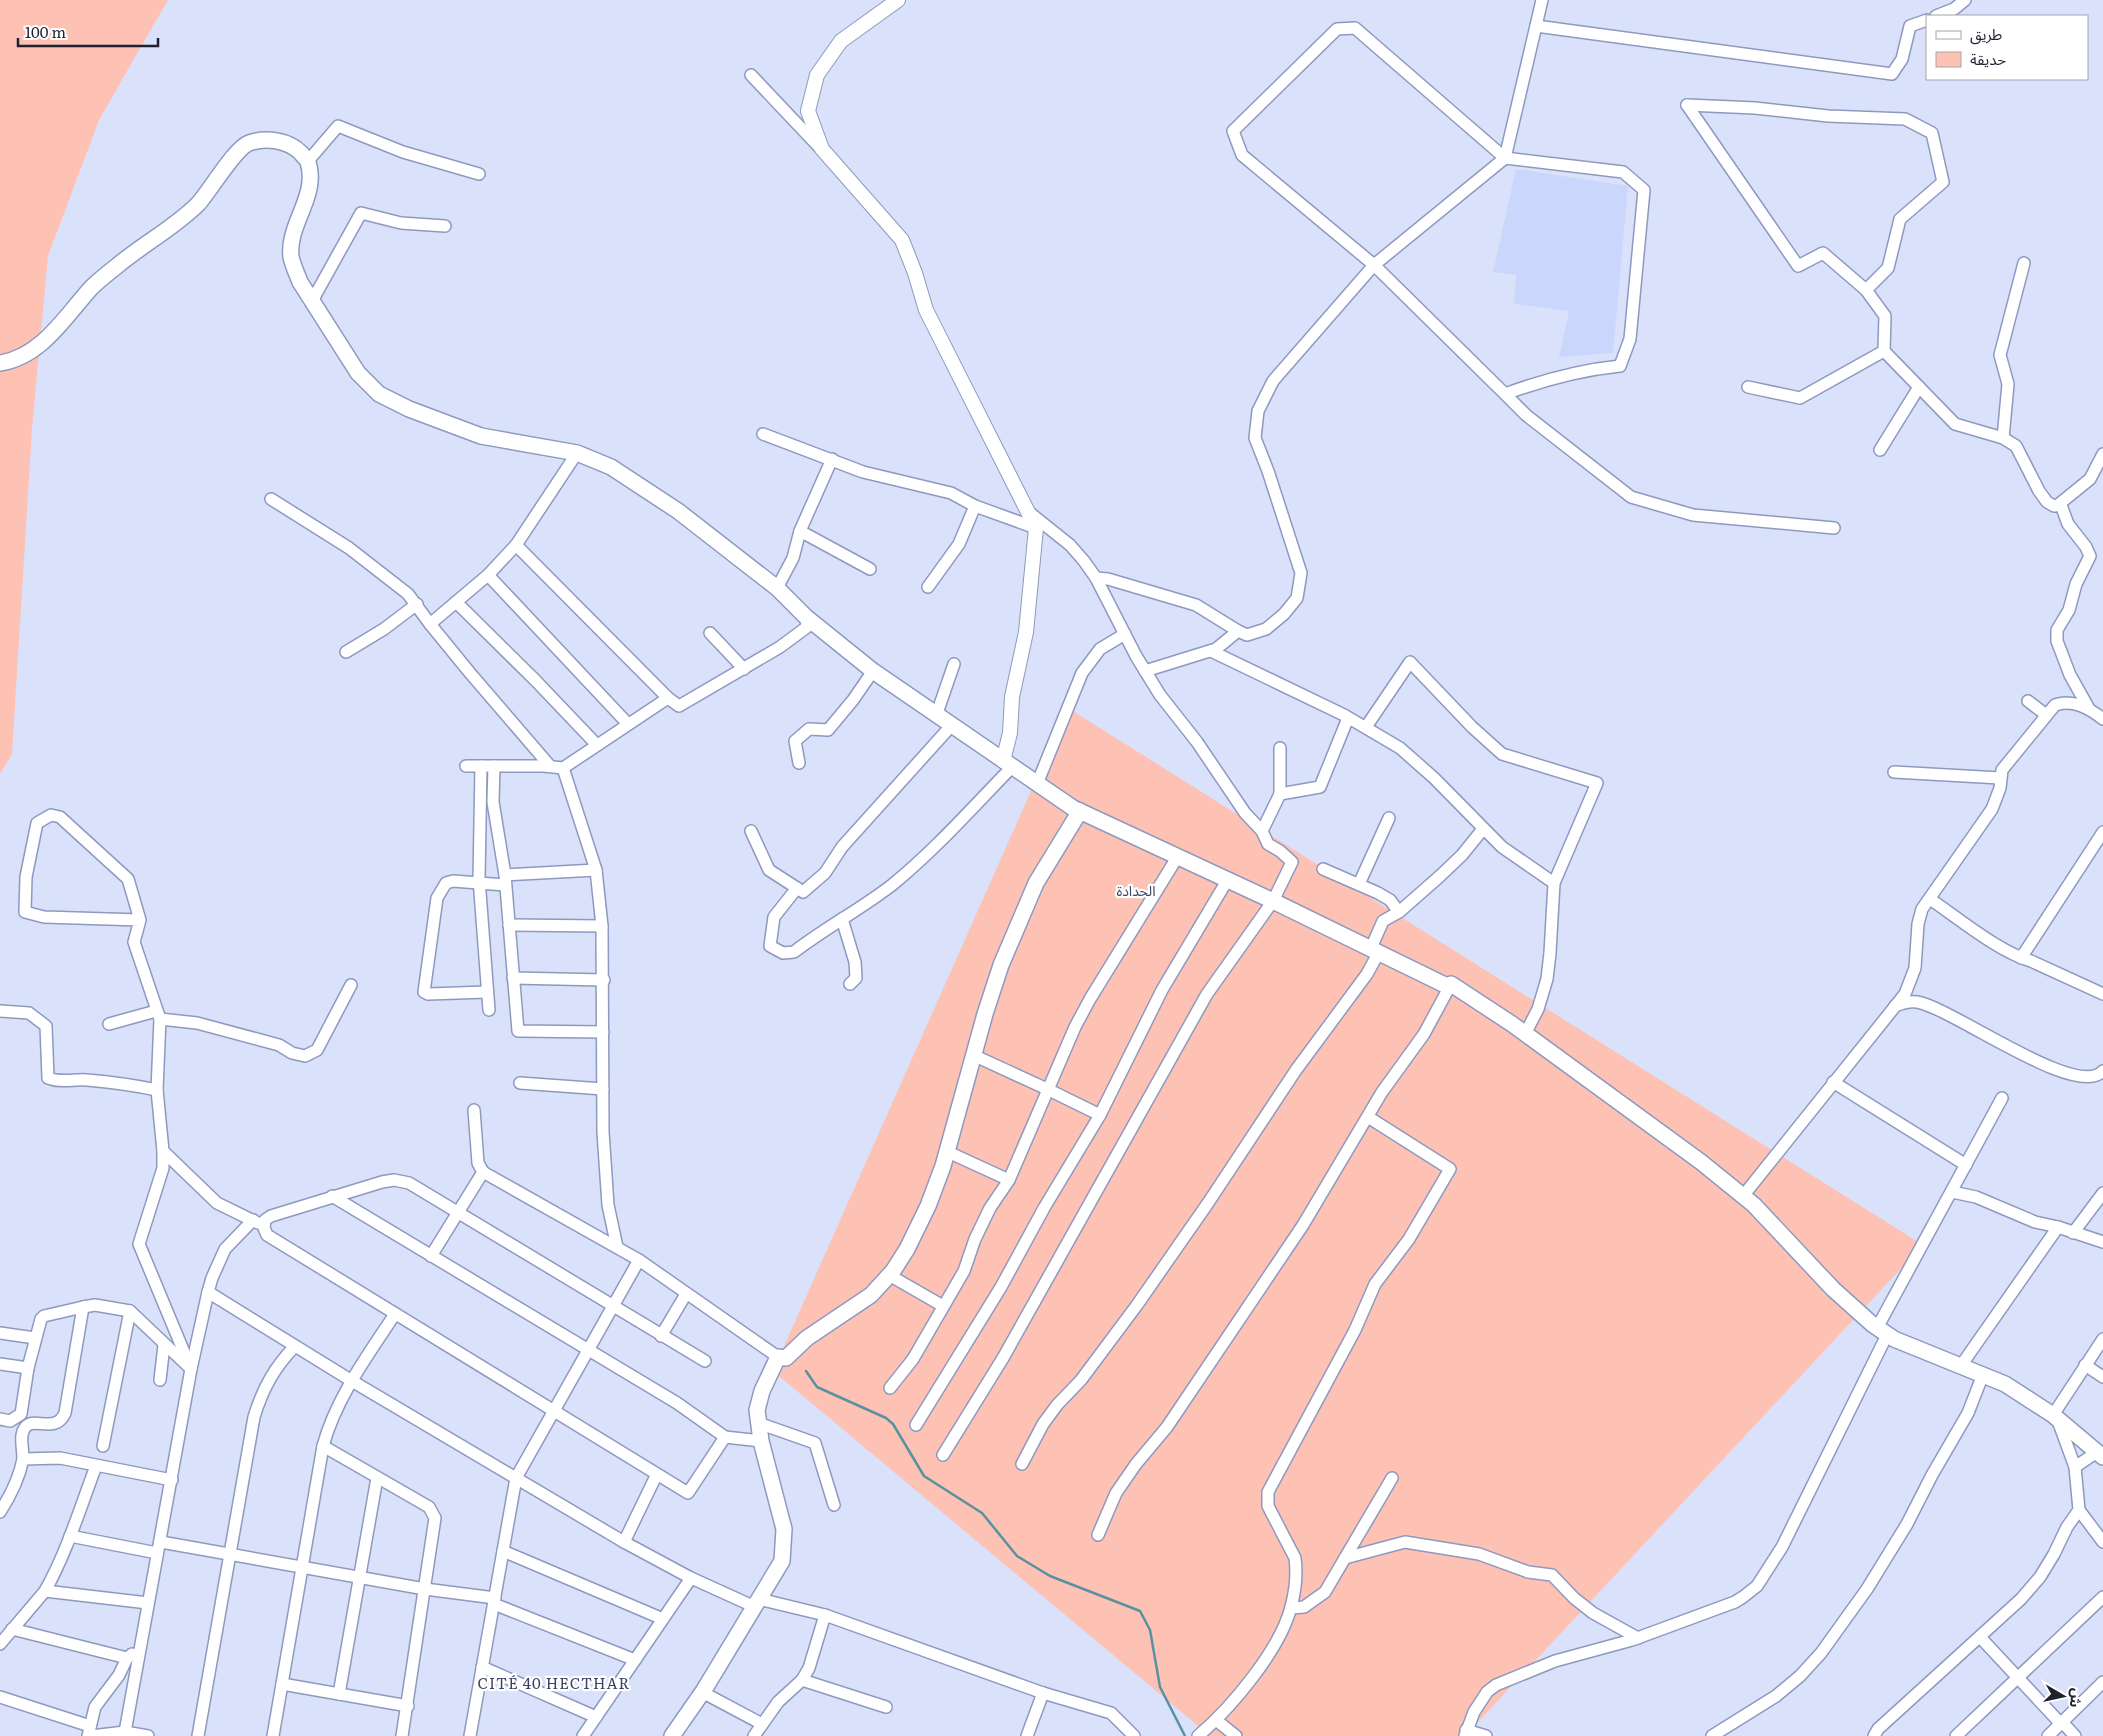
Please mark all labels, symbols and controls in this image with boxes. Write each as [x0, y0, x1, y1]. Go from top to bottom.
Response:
scale bar [18, 15, 158, 47]
legend [1926, 15, 2088, 80]
text: 100 m [25, 20, 66, 43]
text: طريق [1970, 22, 2002, 45]
text: حديقة [1970, 47, 2006, 70]
district label: الحدادة [1116, 880, 1156, 900]
district label: CITÉ 40 HECTHAR [478, 1671, 631, 1694]
north arrow [2038, 1671, 2088, 1721]
text: ش [2065, 1687, 2088, 1709]

